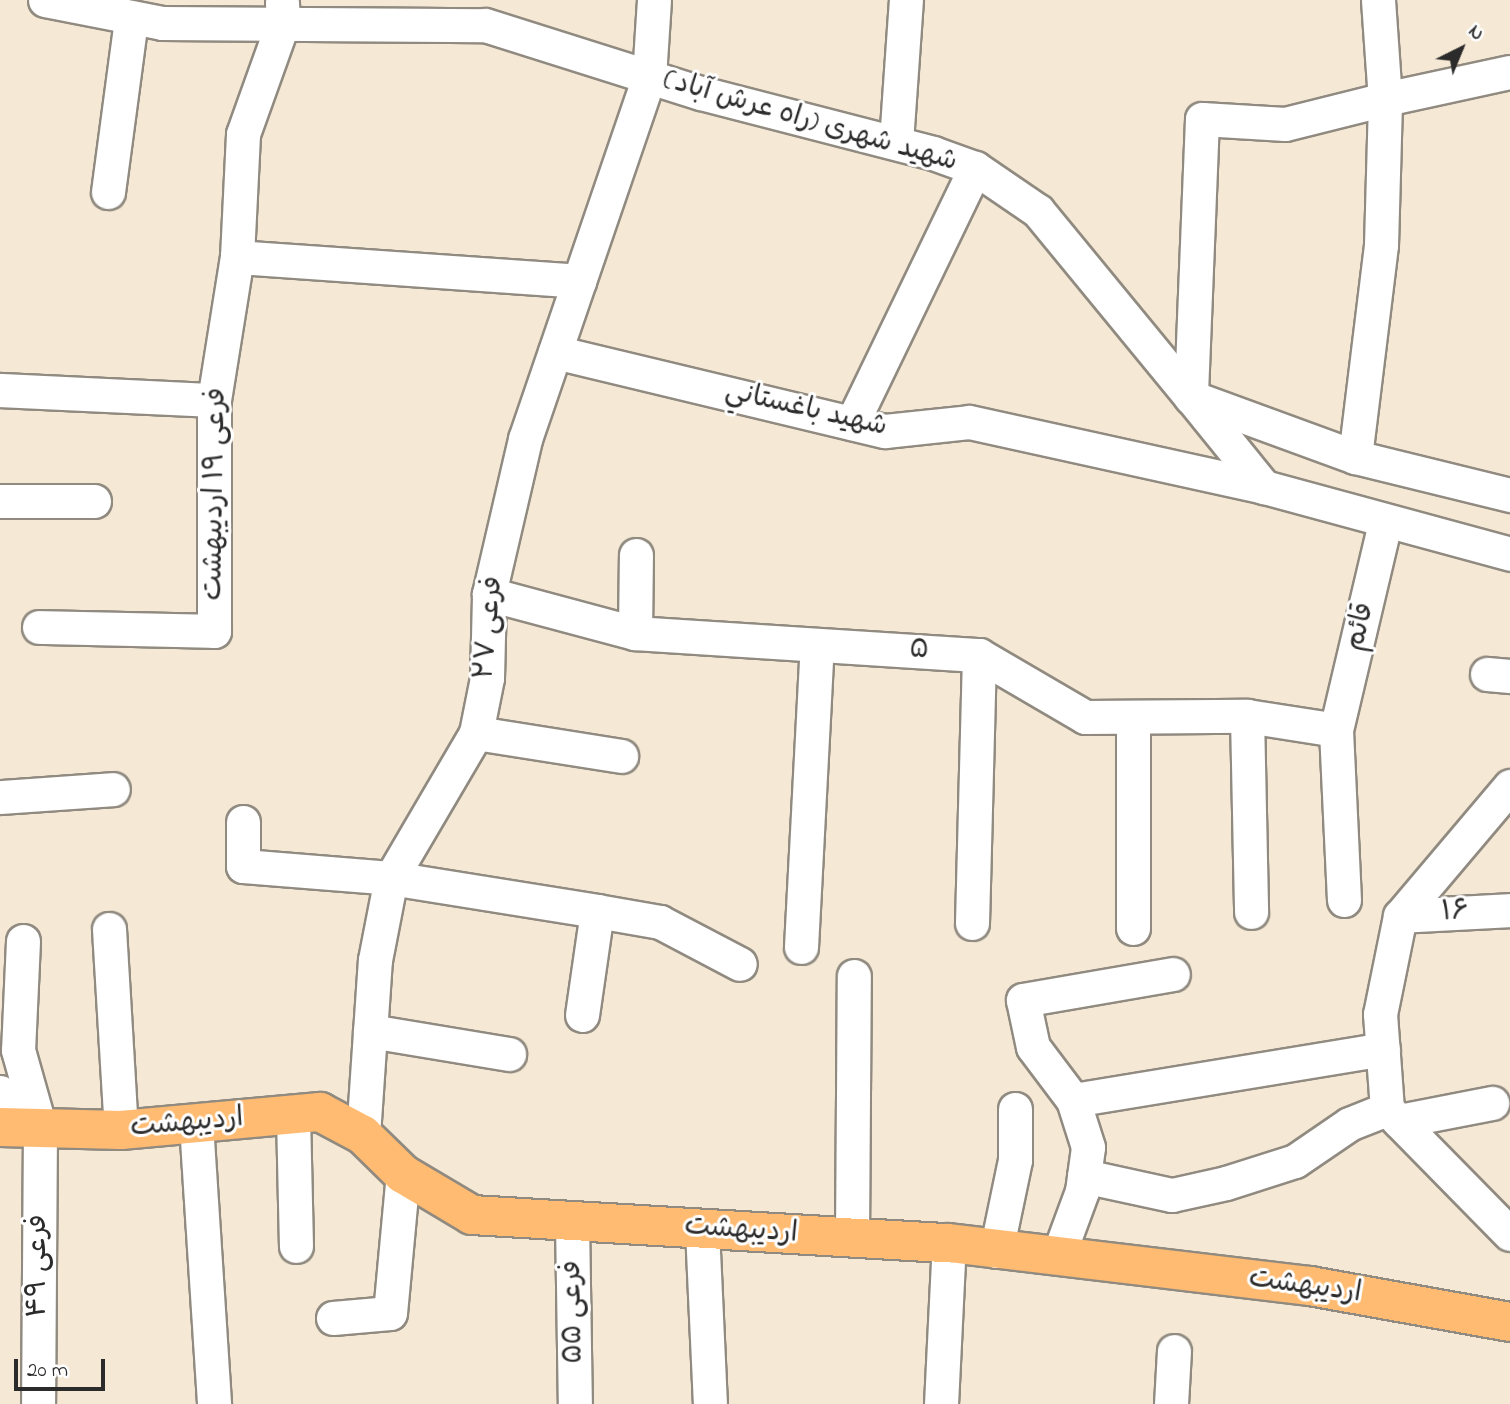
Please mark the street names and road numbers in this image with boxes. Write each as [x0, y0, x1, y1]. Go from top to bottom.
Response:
street label: شهید شهری (راه عرش آباد) [659, 64, 961, 180]
street label: شهيد باغستاني [722, 375, 890, 445]
street label: فرعی ۱۹ اردیبهشت [197, 387, 235, 601]
street label: فرعی ۲۷ [469, 575, 511, 681]
street label: قائم [1339, 599, 1383, 655]
street label: ۵ [908, 634, 930, 668]
street label: ۱۶ [1441, 896, 1469, 930]
street label: اردیبهشت [129, 1102, 245, 1146]
street label: اردیبهشت [683, 1210, 799, 1252]
street label: فرعی ۴۹ [22, 1214, 56, 1318]
street label: فرعی ۵۵ [556, 1260, 592, 1364]
street label: اردیبهشت [1247, 1262, 1363, 1312]

